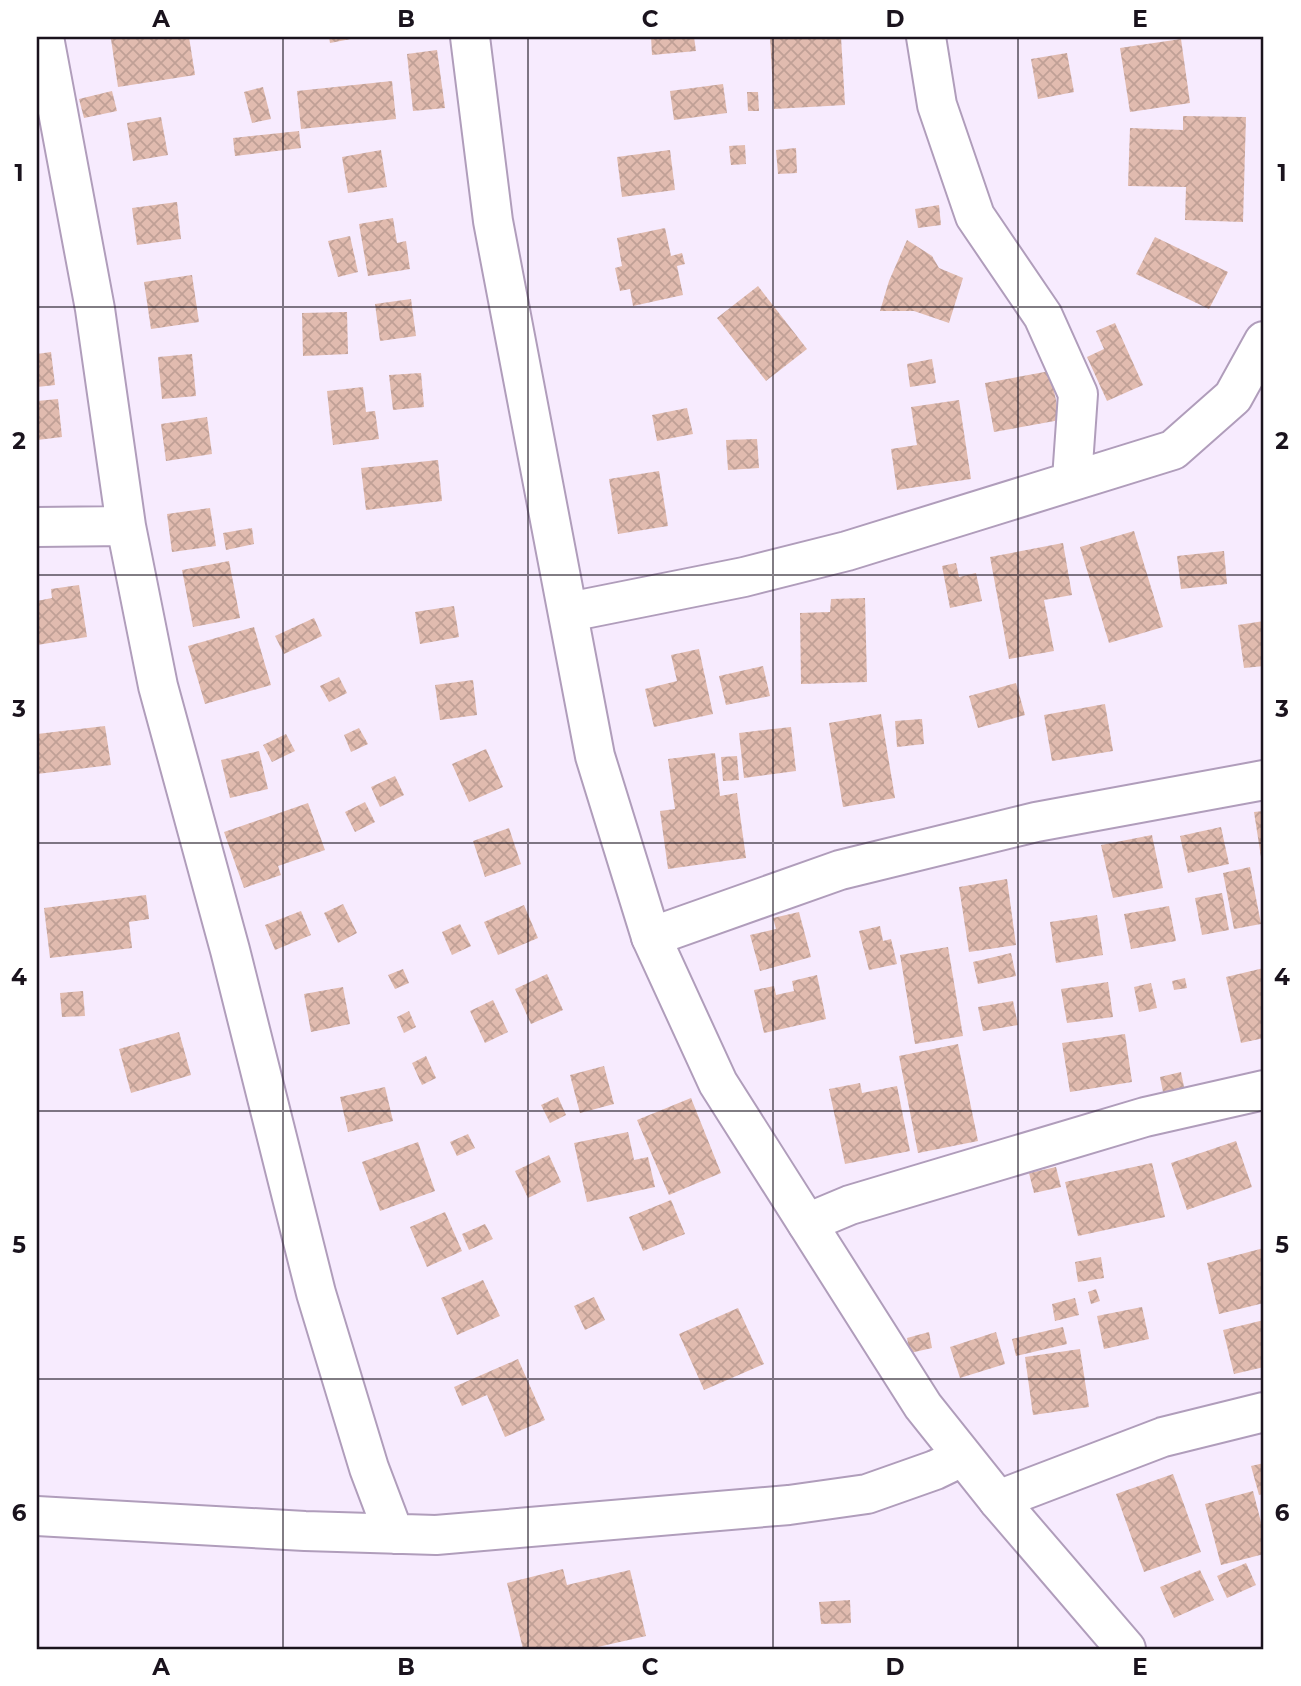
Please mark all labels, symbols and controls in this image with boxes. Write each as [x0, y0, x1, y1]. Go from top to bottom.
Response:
text: A [151, 5, 170, 33]
text: B [397, 5, 415, 33]
text: C [642, 5, 659, 33]
text: D [886, 5, 905, 33]
text: E [1132, 5, 1148, 33]
text: 1 [14, 159, 24, 187]
text: 1 [1277, 159, 1287, 187]
text: 2 [12, 427, 26, 455]
text: 2 [1275, 427, 1289, 455]
text: 3 [11, 695, 26, 723]
text: 3 [1274, 695, 1289, 723]
text: 4 [11, 963, 27, 991]
text: 4 [1274, 963, 1290, 991]
text: 5 [12, 1231, 26, 1259]
text: 5 [1275, 1231, 1289, 1259]
text: 6 [12, 1499, 27, 1527]
text: 6 [1275, 1499, 1290, 1527]
text: A [151, 1653, 170, 1681]
text: B [397, 1653, 415, 1681]
text: C [642, 1653, 659, 1681]
text: D [886, 1653, 905, 1681]
text: E [1132, 1653, 1148, 1681]

